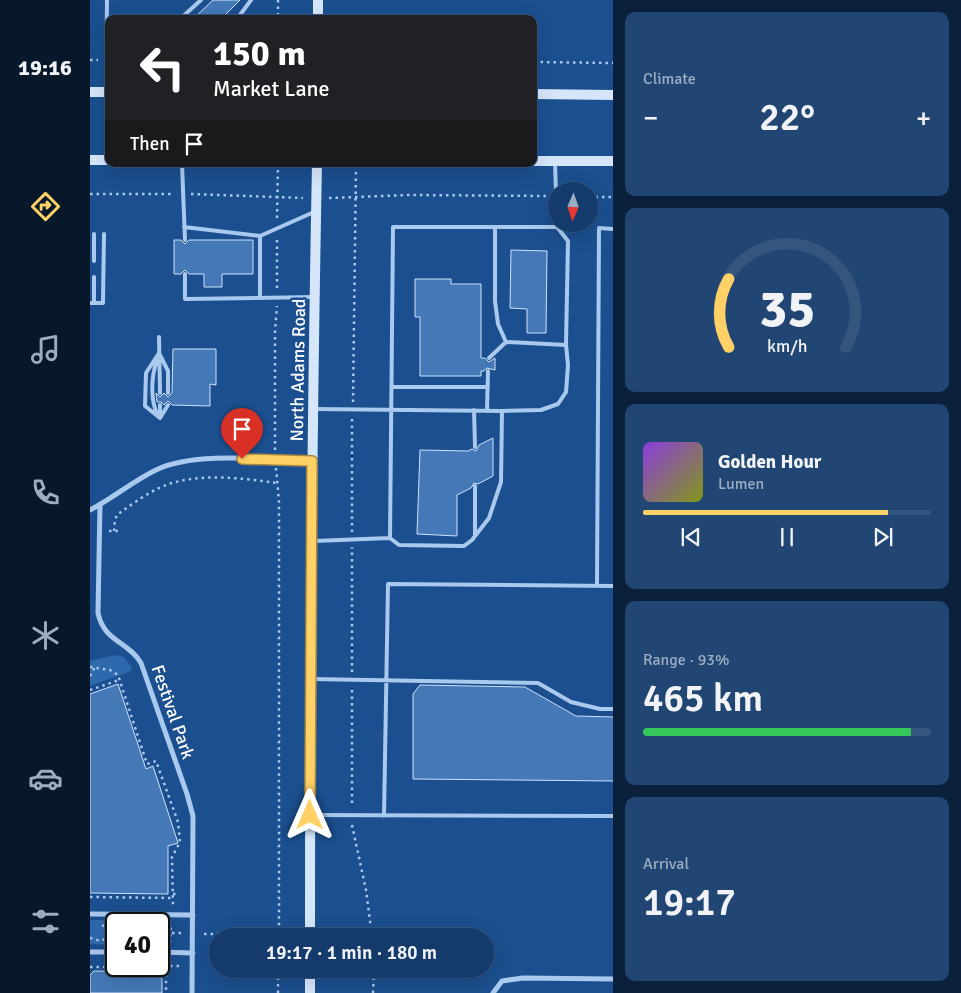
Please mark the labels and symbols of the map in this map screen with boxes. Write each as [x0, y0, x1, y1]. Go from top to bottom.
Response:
north arrow [548, 182, 598, 232]
street label: North Adams Road [286, 298, 310, 442]
pin [221, 408, 263, 459]
street label: Festival Park [147, 662, 199, 762]
position arrow [283, 788, 335, 840]
speed limit sign: 40 [105, 912, 170, 977]

